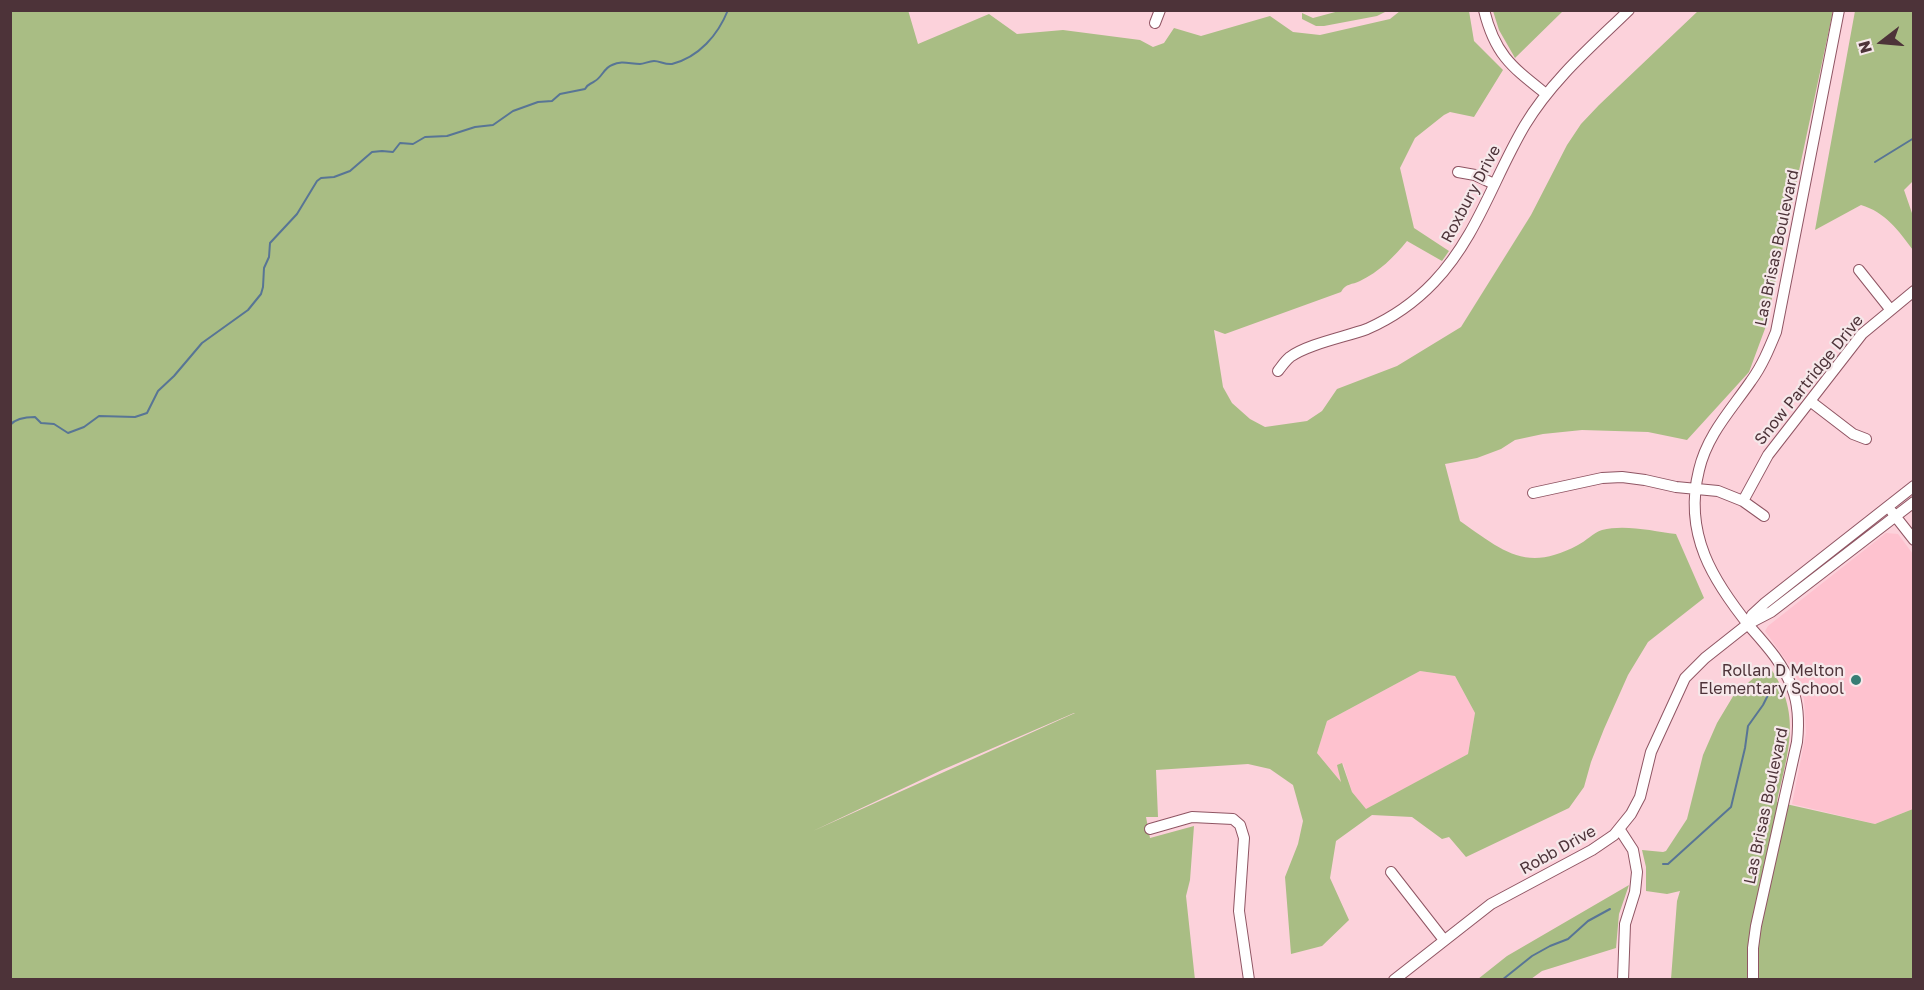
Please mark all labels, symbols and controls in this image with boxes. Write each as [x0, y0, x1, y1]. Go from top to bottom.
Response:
north arrow [1852, 12, 1912, 72]
text: N [1853, 38, 1876, 56]
street label: Roxbury Drive [1437, 142, 1505, 246]
street label: Las Brisas Boulevard [1751, 168, 1803, 328]
street label: Snow Partridge Drive [1751, 311, 1867, 449]
place label: Rollan D Melton Elementary School [1699, 661, 1844, 699]
marker: Rollan D Melton Elementary School [1849, 673, 1863, 687]
street label: Las Brisas Boulevard [1740, 726, 1792, 886]
street label: Robb Drive [1517, 821, 1599, 879]

